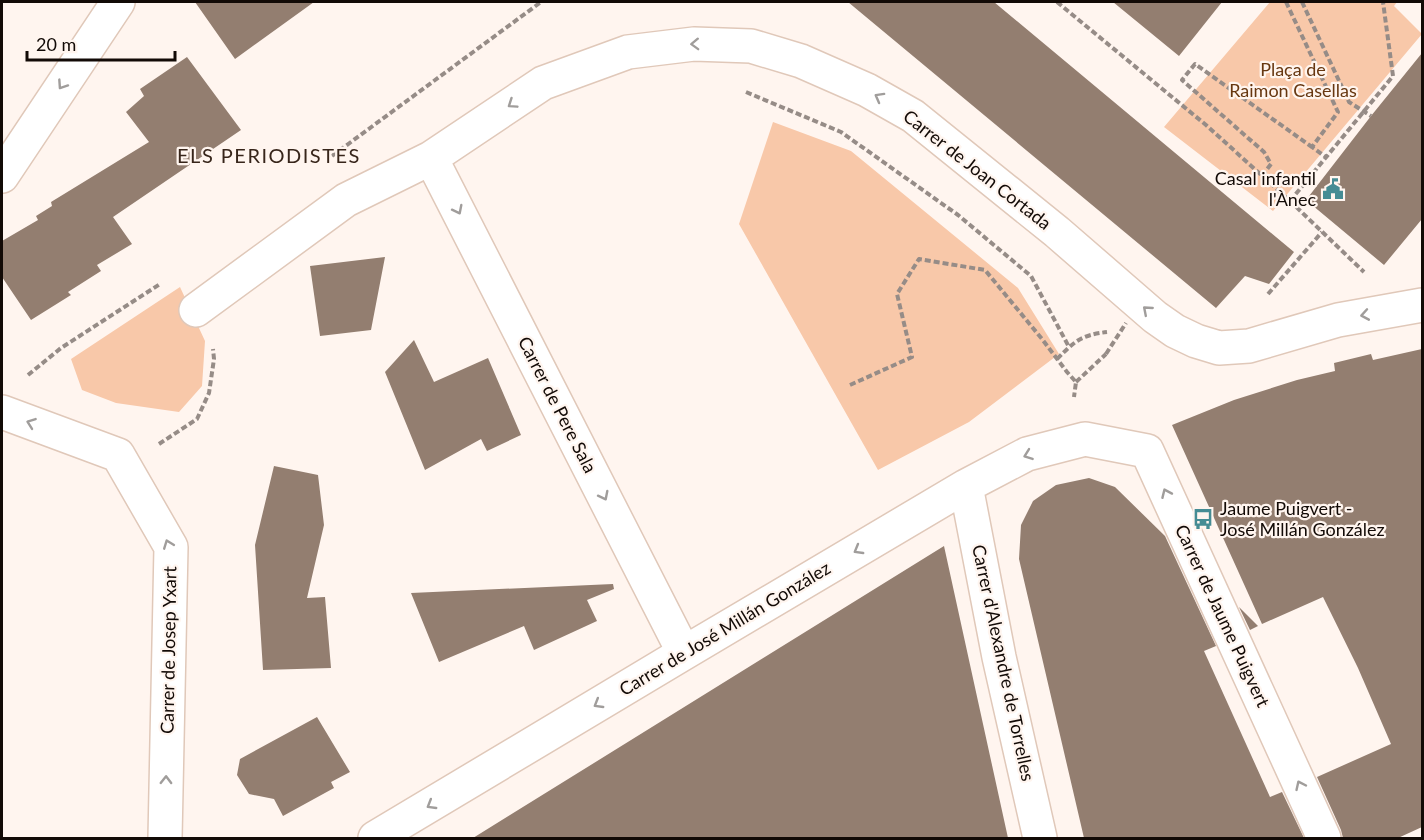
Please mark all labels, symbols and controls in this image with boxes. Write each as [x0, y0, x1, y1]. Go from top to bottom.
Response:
scale bar [27, 24, 176, 62]
text: 20 m [36, 33, 76, 55]
one-way arrow [690, 38, 699, 51]
park label: Plaça de Raimon Casellas [1229, 58, 1357, 101]
one-way arrow [58, 78, 69, 89]
one-way arrow [875, 93, 885, 105]
one-way arrow [508, 97, 519, 108]
street label: Carrer de Joan Cortada [899, 105, 1056, 234]
district label: ELS PERIODISTES [177, 143, 361, 167]
place label: Casal infantil l'Ànec [1215, 167, 1316, 210]
public building icon: Casal infantil l'Ànec [1321, 177, 1345, 201]
one-way arrow [450, 204, 462, 215]
one-way arrow [1143, 306, 1154, 317]
one-way arrow [1360, 308, 1370, 321]
street label: Carrer de Pere Sala [514, 333, 602, 476]
one-way arrow [26, 418, 37, 430]
one-way arrow [1023, 447, 1034, 460]
one-way arrow [1162, 489, 1174, 500]
one-way arrow [597, 490, 608, 500]
place label: Jaume Puigvert - José Millán González [1220, 497, 1385, 540]
bus stop icon: Jaume Puigvert - José Millán González [1191, 507, 1215, 531]
street label: Carrer de Jaume Puigvert [1171, 521, 1275, 711]
one-way arrow [162, 540, 175, 550]
one-way arrow [854, 543, 864, 554]
street label: Carrer d'Alexandre de Torrelles [968, 543, 1040, 783]
street label: Carrer de José Millán González [615, 556, 834, 700]
street label: Carrer de Josep Yxart [156, 565, 180, 734]
one-way arrow [594, 697, 604, 709]
one-way arrow [160, 776, 173, 785]
one-way arrow [1295, 781, 1307, 792]
one-way arrow [427, 797, 437, 809]

